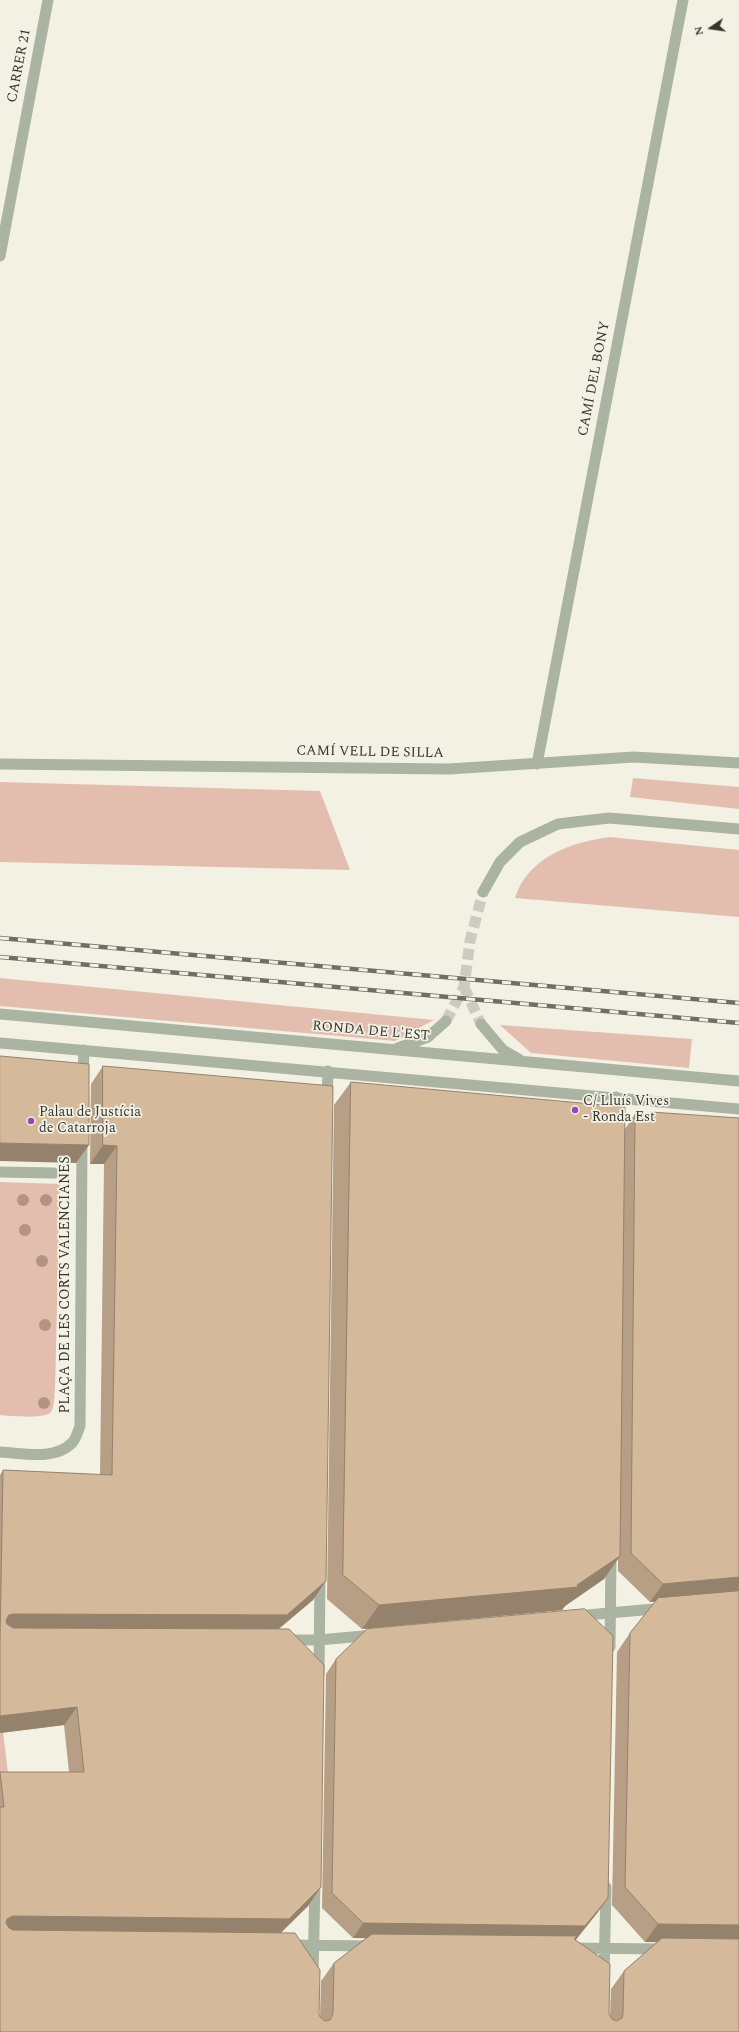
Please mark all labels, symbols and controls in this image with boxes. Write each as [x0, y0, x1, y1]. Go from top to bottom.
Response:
north arrow [691, 8, 731, 48]
text: N [690, 25, 708, 37]
street label: CARRER 21 [5, 28, 35, 104]
street label: CAMÍ DEL BONY [576, 320, 614, 438]
street label: CAMÍ VELL DE SILLA [296, 743, 444, 763]
street label: RONDA DE L'EST [312, 1018, 430, 1046]
place label: C/ Lluís Vives - Ronda Est [583, 1094, 669, 1126]
place label: Palau de Justícia de Catarroja [39, 1105, 141, 1138]
marker: C/ Lluís Vives - Ronda Est [570, 1105, 580, 1115]
marker: Palau de Justícia de Catarroja [26, 1116, 36, 1126]
street label: PLAÇA DE LES CORTS VALENCIANES [58, 1156, 74, 1414]

